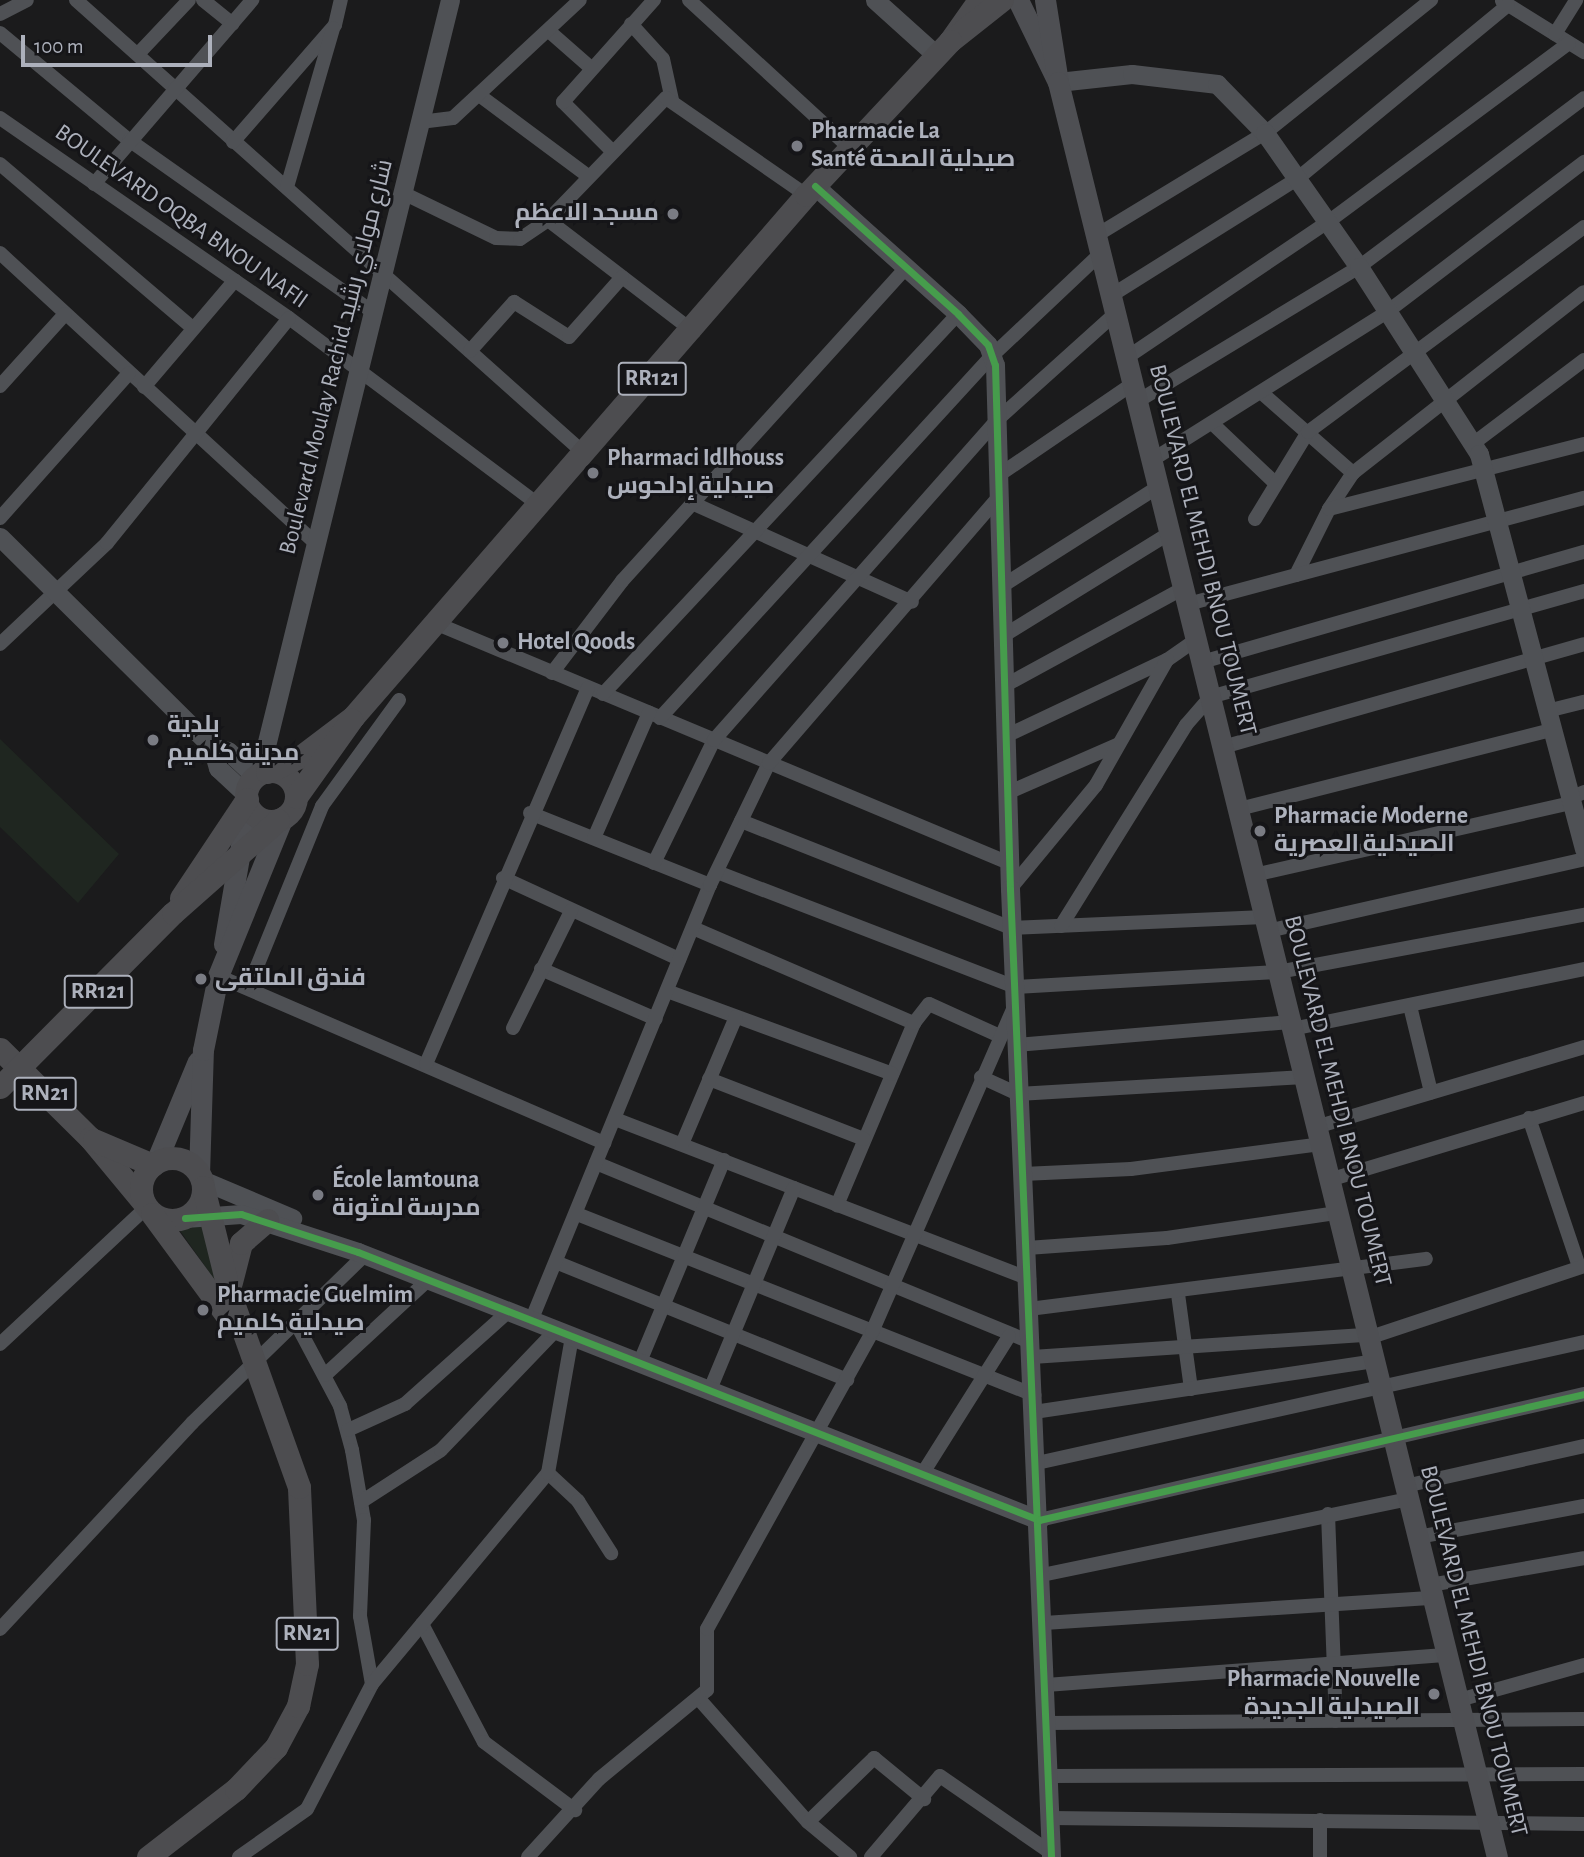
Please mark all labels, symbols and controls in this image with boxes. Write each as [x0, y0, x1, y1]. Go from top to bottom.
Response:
scale bar [24, 21, 215, 65]
text: 100 m [34, 36, 84, 57]
place label: Pharmacie La Santé صيدلية الصحة [811, 118, 1015, 174]
street label: BOULEVARD OQBA BNOU NAFII [49, 119, 313, 315]
marker: Pharmacie La Santé صيدلية الصحة [789, 138, 805, 154]
street label: Boulevard Moulay Rachid شارع مولاي رشيد [274, 156, 400, 558]
place label: مسجد الاعظم [515, 200, 659, 228]
marker: مسجد الاعظم [665, 206, 681, 222]
road number: RR121 [617, 360, 687, 398]
street label: BOULEVARD EL MEHDI BNOU TOUMERT [1142, 361, 1262, 739]
place label: Pharmaci Idlhouss صيدلية إدلحوس [607, 445, 784, 501]
marker: Pharmaci Idlhouss صيدلية إدلحوس [585, 465, 601, 481]
place label: Hotel Qoods [517, 629, 635, 657]
marker: Hotel Qoods [495, 635, 511, 651]
place label: بلدية مدينة كلميم [167, 712, 299, 768]
marker: بلدية مدينة كلميم [145, 732, 161, 748]
place label: Pharmacie Moderne الصيدلية العصرية [1274, 803, 1468, 859]
marker: Pharmacie Moderne الصيدلية العصرية [1252, 823, 1268, 839]
street label: BOULEVARD EL MEHDI BNOU TOUMERT [1277, 912, 1397, 1290]
place label: فندق الملتقى [215, 965, 366, 993]
marker: فندق الملتقى [193, 971, 209, 987]
road number: RR121 [63, 973, 133, 1012]
road number: RN21 [14, 1074, 76, 1114]
place label: École lamtouna مدرسة لمثونة [332, 1167, 481, 1223]
marker: École lamtouna مدرسة لمثونة [310, 1187, 326, 1203]
place label: Pharmacie Guelmim صيدلية كلميم [217, 1282, 413, 1338]
marker: Pharmacie Guelmim صيدلية كلميم [195, 1302, 211, 1318]
street label: BOULEVARD EL MEHDI BNOU TOUMERT [1413, 1462, 1533, 1840]
road number: RN21 [276, 1614, 338, 1653]
place label: Pharmacie Nouvelle الصيدلية الجديدة [1227, 1666, 1420, 1722]
marker: Pharmacie Nouvelle الصيدلية الجديدة [1426, 1686, 1442, 1702]

